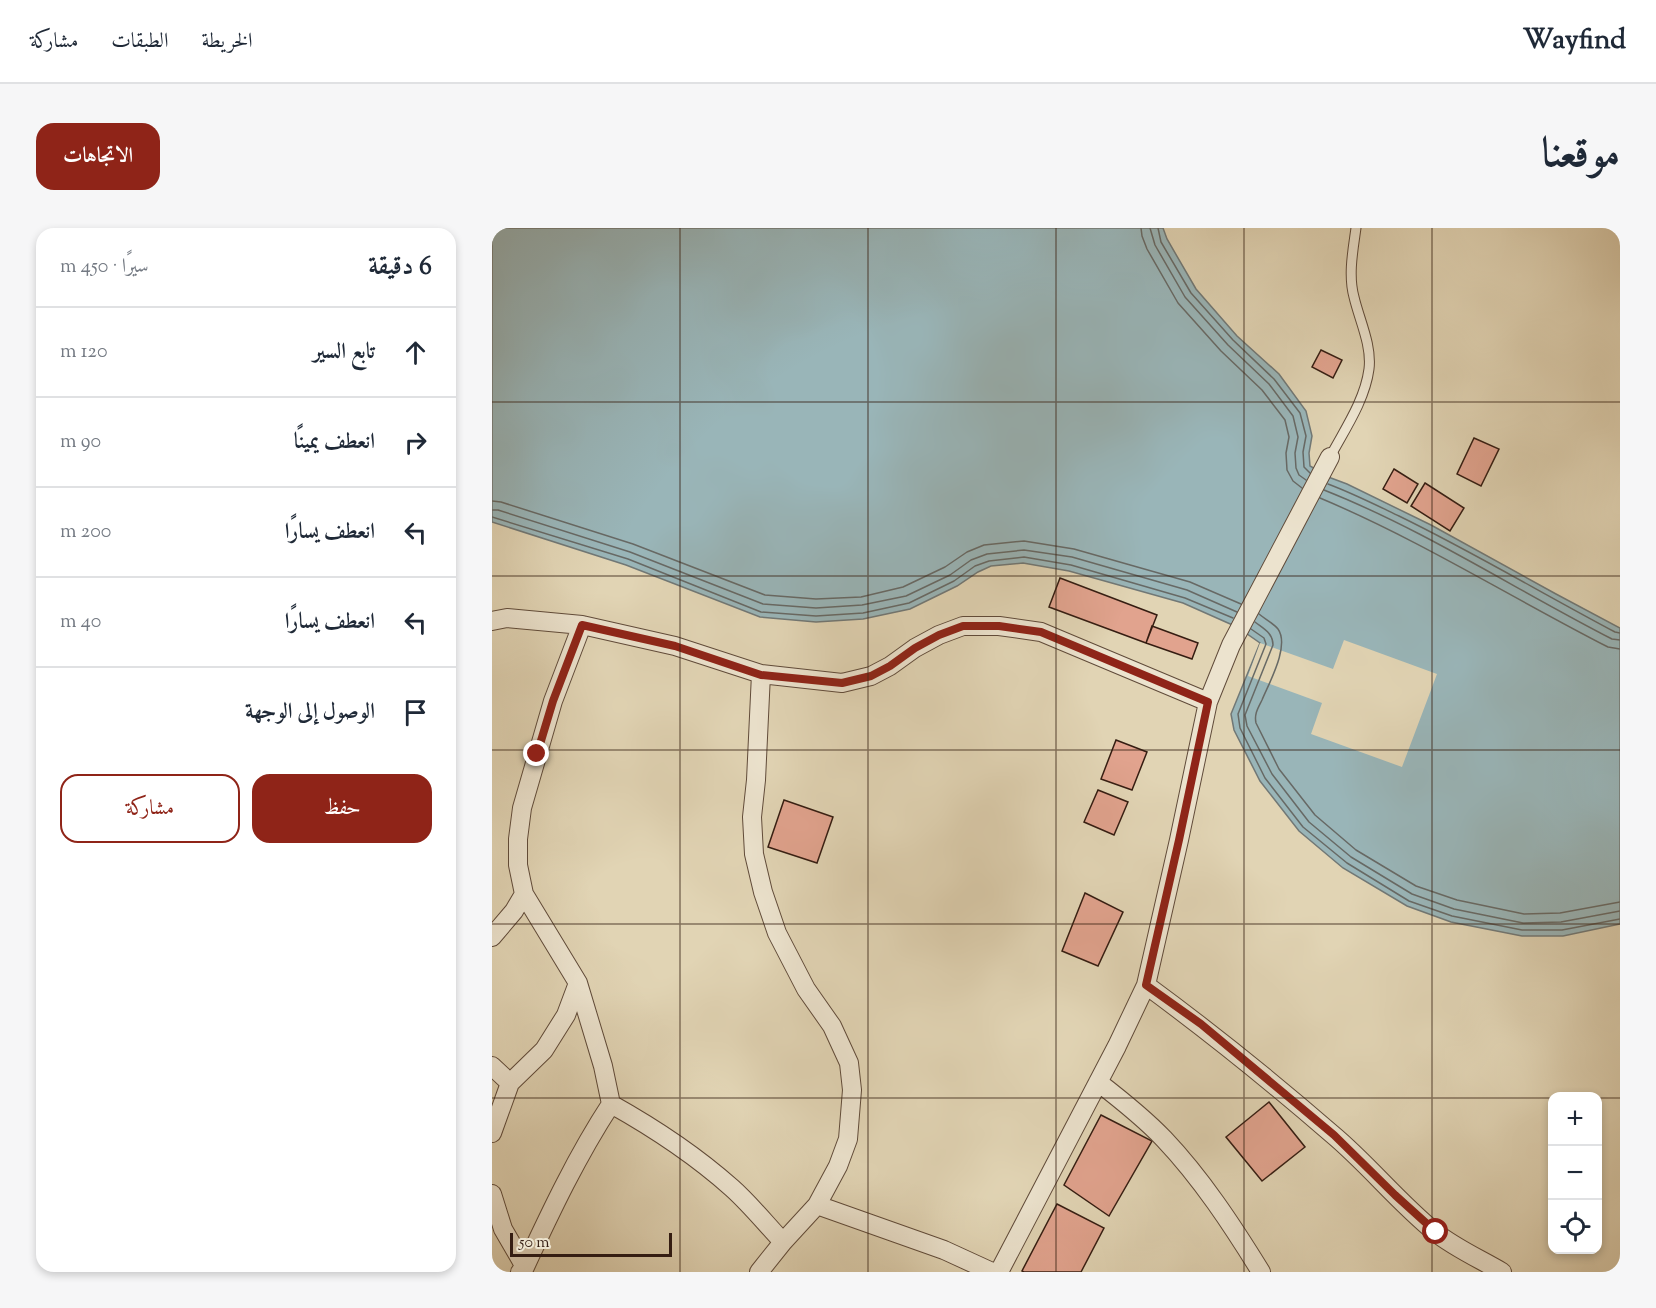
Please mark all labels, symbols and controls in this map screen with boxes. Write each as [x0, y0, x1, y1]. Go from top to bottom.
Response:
text: Wayfind [1523, 21, 1626, 61]
text: مشاركة [30, 27, 78, 57]
text: الطبقات [111, 27, 168, 57]
text: الخريطة [201, 27, 253, 57]
button: الاتجاهات [36, 123, 160, 190]
text: موقعنا [1542, 126, 1620, 186]
text: 6 دقيقة [368, 249, 432, 286]
text: سيرًا · 450 m [60, 253, 149, 282]
icon: ahead [399, 336, 432, 369]
text: تابع السير [313, 337, 375, 369]
text: 120 m [60, 338, 108, 367]
icon: right [399, 426, 432, 459]
text: انعطف يمينًا [294, 427, 375, 459]
text: 90 m [60, 428, 101, 457]
icon: left [399, 516, 432, 549]
text: انعطف يسارًا [285, 517, 375, 549]
text: 200 m [60, 518, 111, 547]
icon: left [399, 606, 432, 639]
text: انعطف يسارًا [285, 607, 375, 639]
text: 40 m [60, 608, 101, 637]
icon: arrive [399, 696, 432, 729]
text: الوصول إلى الوجهة [245, 697, 375, 729]
route end [523, 740, 549, 766]
button: مشاركة [60, 774, 240, 843]
button: حفظ [252, 774, 432, 843]
map controls [1548, 1092, 1602, 1254]
button: + [1548, 1092, 1602, 1146]
button: − [1548, 1146, 1602, 1200]
button: locate [1548, 1200, 1602, 1254]
route start [1422, 1218, 1448, 1244]
scale bar [510, 1230, 672, 1258]
text: 50 m [519, 1232, 550, 1255]

